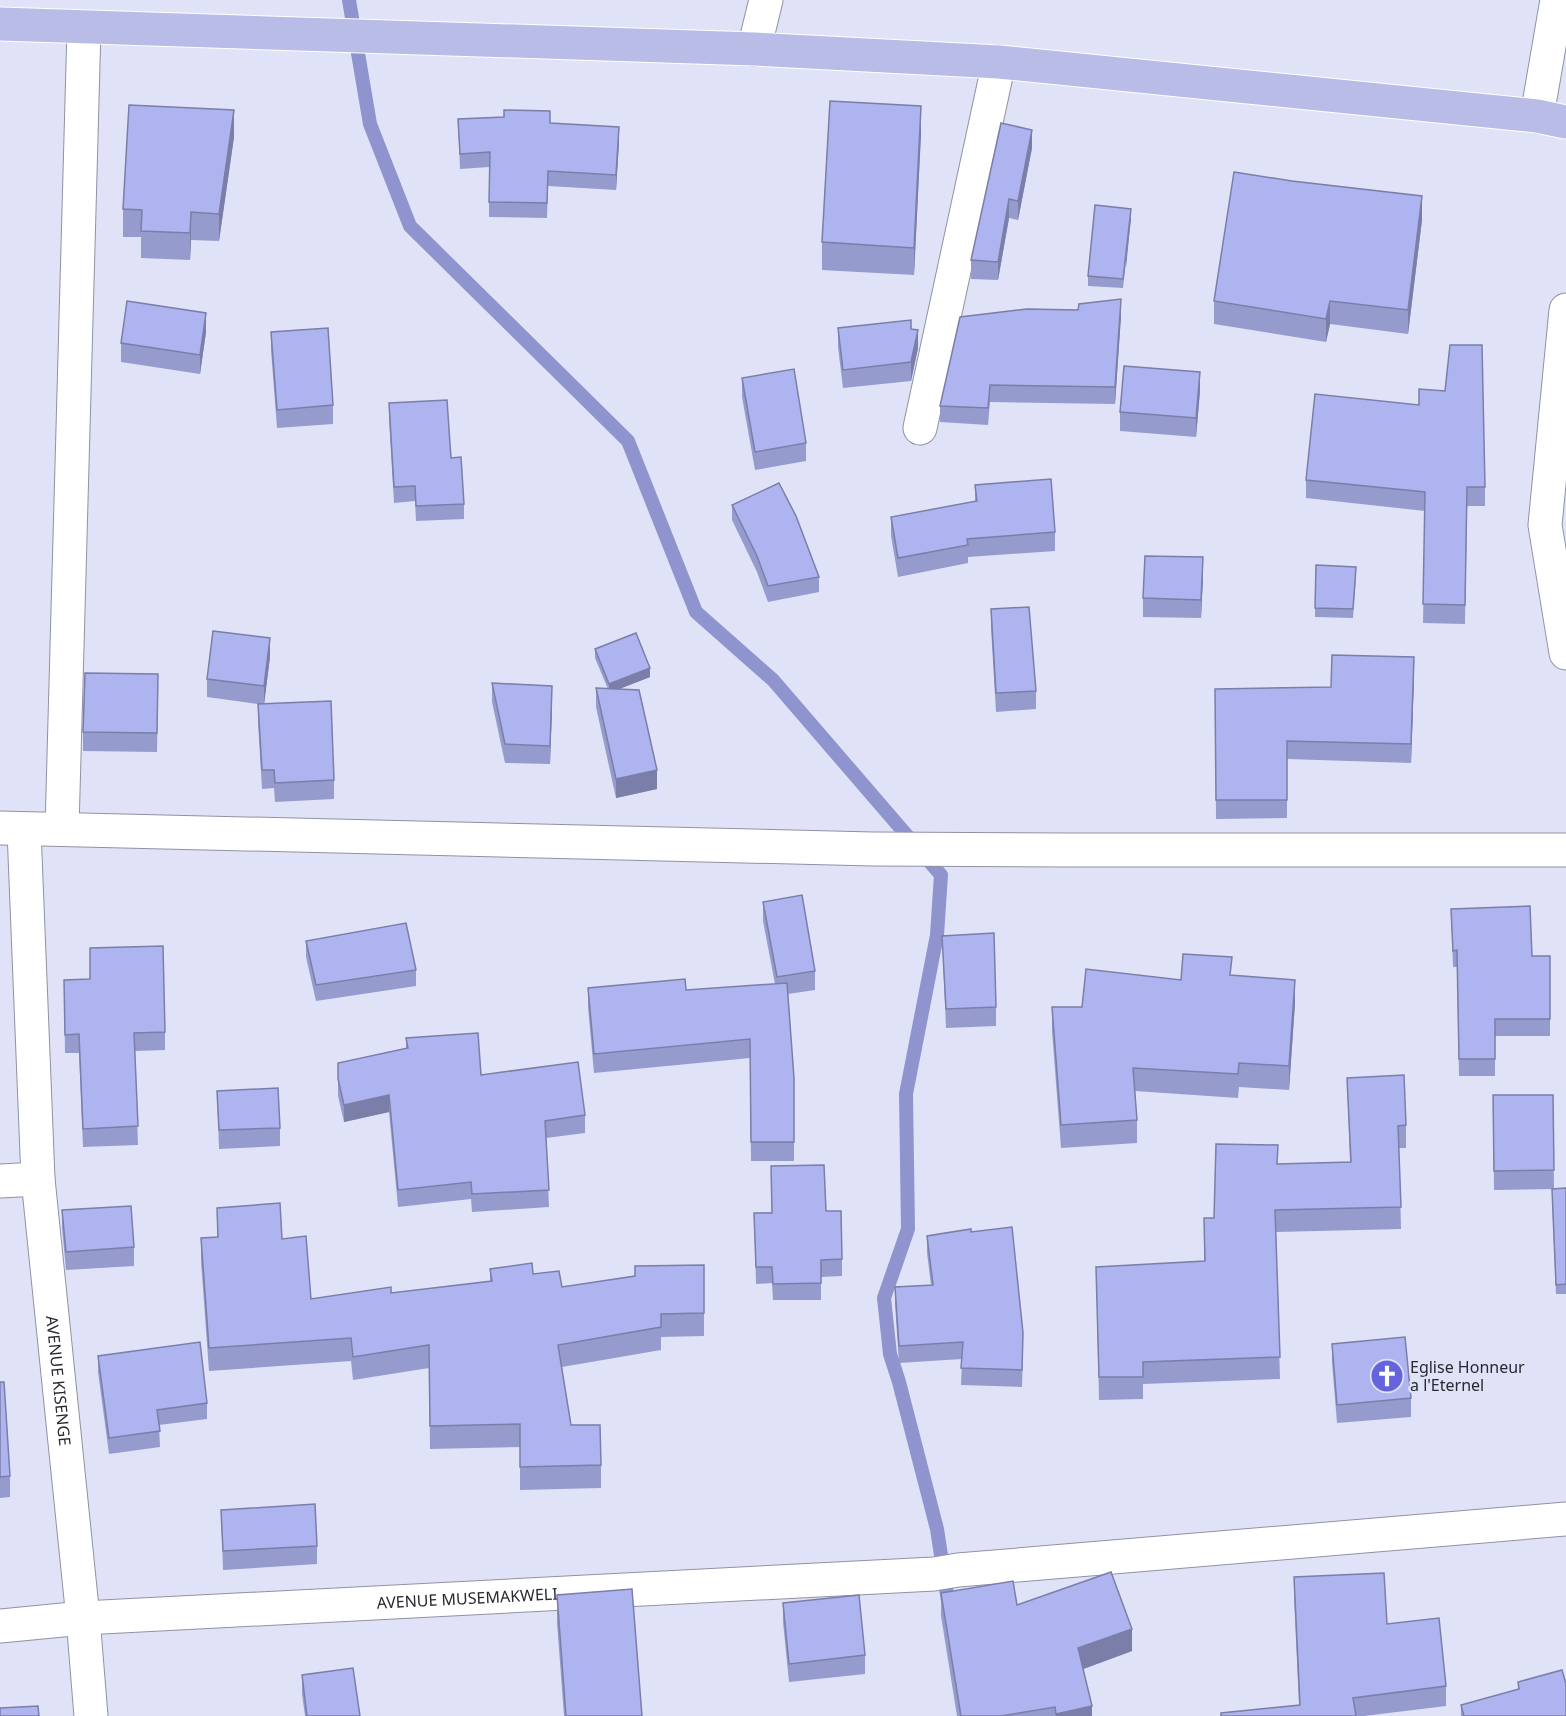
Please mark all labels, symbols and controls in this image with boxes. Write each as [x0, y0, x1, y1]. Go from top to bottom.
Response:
street label: AVENUE KISENGE [41, 1314, 76, 1447]
place label: Eglise Honneur a l'Eternel [1410, 1356, 1525, 1396]
church icon: Eglise Honneur a l'Eternel [1369, 1358, 1405, 1394]
street label: AVENUE MUSEMAKWELI [376, 1582, 558, 1614]

